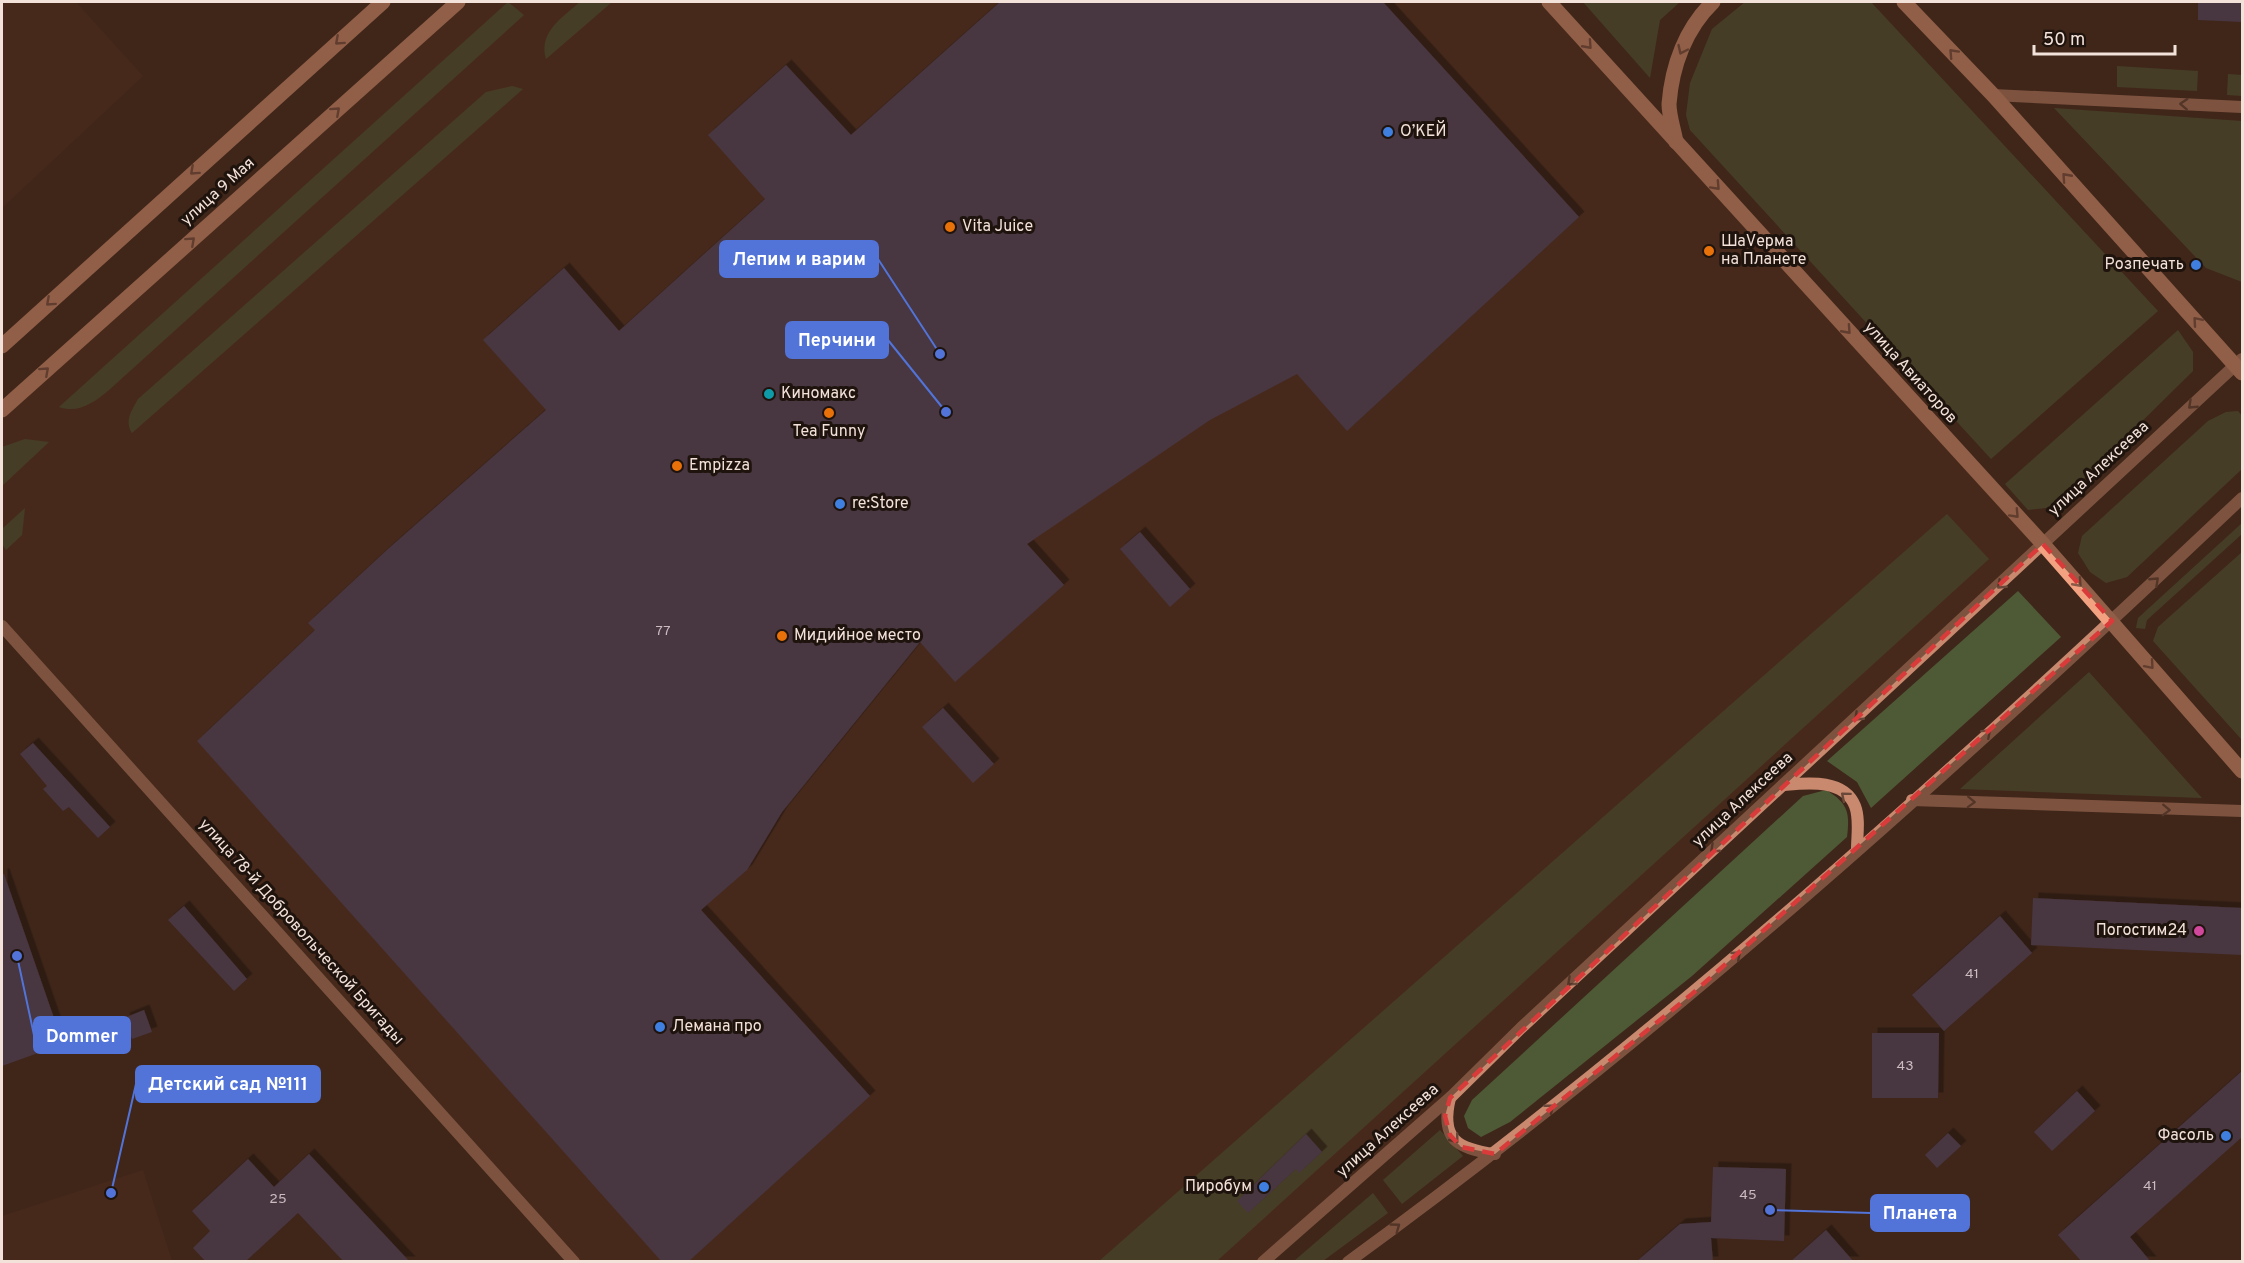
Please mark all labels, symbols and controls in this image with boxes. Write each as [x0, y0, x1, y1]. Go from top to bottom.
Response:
scale bar [2034, 18, 2175, 56]
text: 50 m [2043, 29, 2085, 52]
one-way arrow [336, 34, 346, 45]
one-way arrow [1581, 38, 1592, 49]
one-way arrow [1677, 43, 1689, 54]
one-way arrow [1949, 49, 1960, 60]
one-way arrow [2180, 97, 2189, 110]
one-way arrow [329, 107, 340, 118]
place label: О’КЕЙ [1400, 120, 1447, 142]
marker: О’КЕЙ [1381, 125, 1395, 139]
street label: улица 9 Мая [177, 153, 259, 231]
one-way arrow [191, 164, 201, 175]
one-way arrow [2062, 173, 2073, 183]
one-way arrow [1708, 179, 1719, 190]
place label: Vita Juice [962, 217, 1033, 237]
marker: Vita Juice [943, 220, 957, 234]
place label: ШаVерма на Планете [1721, 232, 1806, 270]
one-way arrow [184, 237, 194, 248]
callout: Лепим и варим [720, 241, 878, 277]
marker: ШаVерма на Планете [1702, 244, 1716, 258]
text: Лепим и варим [732, 249, 866, 272]
place label: Розпечать [2105, 255, 2184, 275]
marker: Розпечать [2189, 258, 2203, 272]
one-way arrow [46, 295, 57, 306]
one-way arrow [2193, 317, 2204, 328]
street label: улица Авиаторов [1859, 318, 1961, 428]
callout: Перчини [786, 322, 888, 358]
one-way arrow [1840, 324, 1851, 334]
text: Перчини [798, 330, 876, 353]
one-way arrow [38, 367, 49, 378]
place label: Киномакс [781, 384, 856, 404]
marker: Киномакс [762, 387, 776, 401]
one-way arrow [2189, 398, 2200, 409]
marker: Tea Funny [822, 406, 836, 420]
street label: улица Алексеева [2044, 417, 2154, 521]
place label: Tea Funny [793, 422, 865, 442]
place label: Empizza [689, 456, 750, 476]
marker: Empizza [670, 459, 684, 473]
place label: re:Store [852, 494, 909, 514]
marker: re:Store [833, 497, 847, 511]
one-way arrow [2008, 507, 2019, 517]
one-way arrow [2071, 576, 2082, 586]
one-way arrow [2148, 577, 2158, 588]
one-way arrow [1997, 578, 2008, 589]
house number: 77 [655, 623, 671, 640]
place label: Мидийное место [794, 626, 921, 646]
marker: Мидийное место [775, 629, 789, 643]
one-way arrow [2143, 658, 2154, 669]
one-way arrow [1854, 710, 1865, 721]
one-way arrow [1980, 729, 1991, 740]
street label: улица Алексеева [1688, 748, 1798, 852]
one-way arrow [1841, 792, 1852, 803]
one-way arrow [1966, 796, 1975, 809]
one-way arrow [2161, 803, 2170, 816]
street label: улица 78-й Добровольческой Бригады [194, 815, 408, 1049]
one-way arrow [1711, 842, 1721, 853]
place label: Погостим24 [2096, 921, 2187, 941]
marker: Погостим24 [2192, 924, 2206, 938]
one-way arrow [1730, 951, 1741, 962]
house number: 41 [1965, 966, 1979, 983]
one-way arrow [1568, 974, 1579, 985]
callout: Dommer [34, 1017, 130, 1053]
place label: Лемана про [672, 1017, 762, 1037]
marker: Лемана про [653, 1020, 667, 1034]
text: Dommer [46, 1026, 118, 1049]
house number: 43 [1896, 1058, 1914, 1075]
callout: Детский сад №111 [136, 1066, 320, 1102]
text: Детский сад №111 [148, 1074, 308, 1097]
street label: улица Алексеева [1333, 1080, 1443, 1182]
one-way arrow [1543, 1105, 1554, 1116]
place label: Фасоль [2158, 1126, 2214, 1146]
marker: Фасоль [2219, 1129, 2233, 1143]
one-way arrow [1448, 1132, 1459, 1143]
place label: Пиробум [1185, 1177, 1252, 1197]
house number: 41 [2143, 1178, 2157, 1195]
marker: Пиробум [1257, 1180, 1271, 1194]
house number: 45 [1739, 1187, 1757, 1204]
house number: 25 [269, 1191, 287, 1208]
callout: Планета [1871, 1195, 1969, 1231]
text: Планета [1883, 1203, 1957, 1226]
one-way arrow [1389, 1223, 1400, 1234]

